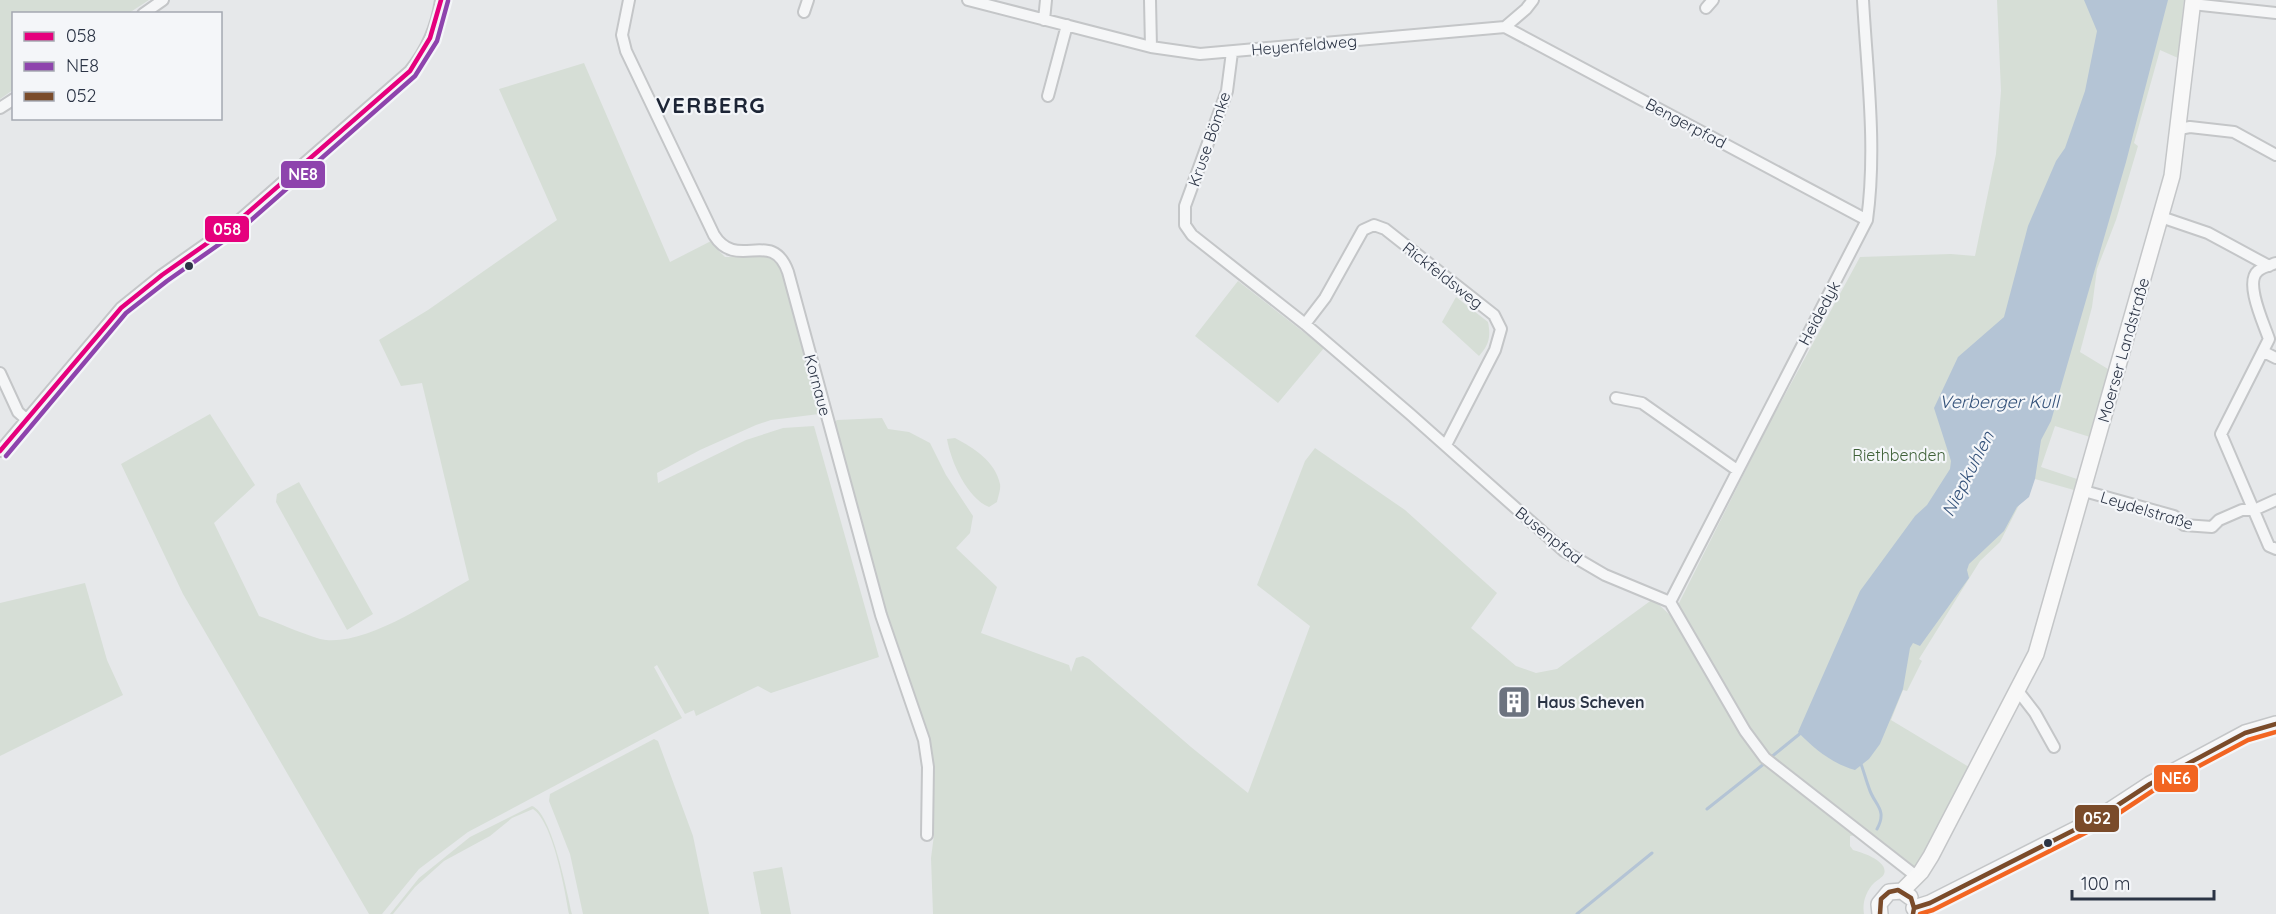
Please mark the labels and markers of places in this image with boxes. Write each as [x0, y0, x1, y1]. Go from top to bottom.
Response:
unlabelled marker [183, 260, 195, 272]
building icon: Haus Scheven [1496, 684, 1532, 720]
place label: Haus Scheven [1537, 692, 1644, 712]
unlabelled marker [2042, 837, 2054, 849]

